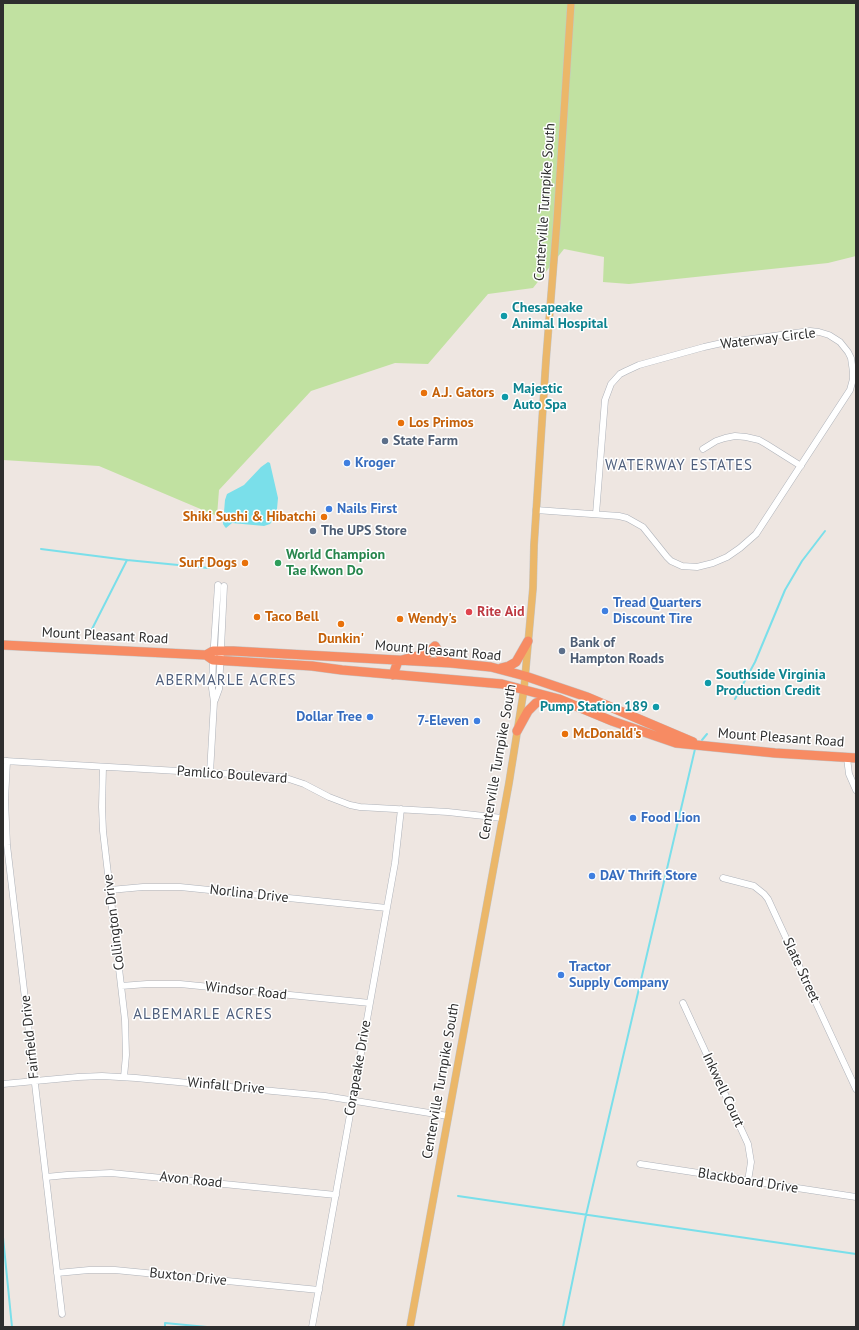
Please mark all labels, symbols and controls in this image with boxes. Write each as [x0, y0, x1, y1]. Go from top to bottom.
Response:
street label: Centerville Turnpike South [531, 123, 559, 281]
place label: Chesapeake Animal Hospital [512, 300, 608, 332]
marker: Chesapeake Animal Hospital [499, 311, 509, 321]
street label: Waterway Circle [719, 325, 817, 353]
place label: Majestic Auto Spa [513, 381, 567, 414]
place label: A.J. Gators [432, 385, 494, 401]
marker: A.J. Gators [419, 388, 429, 398]
marker: Majestic Auto Spa [500, 392, 510, 402]
place label: Los Primos [409, 415, 474, 431]
marker: Los Primos [396, 418, 406, 428]
place label: State Farm [393, 433, 458, 449]
marker: State Farm [380, 436, 390, 446]
place label: Kroger [355, 455, 395, 471]
district label: WATERWAY ESTATES [605, 457, 753, 475]
marker: Kroger [342, 458, 352, 468]
place label: Nails First [337, 501, 397, 517]
marker: Nails First [324, 504, 334, 514]
place label: Shiki Sushi & Hibatchi [183, 509, 316, 525]
marker: Shiki Sushi & Hibatchi [319, 512, 329, 522]
place label: The UPS Store [321, 523, 407, 539]
marker: The UPS Store [308, 526, 318, 536]
place label: World Champion Tae Kwon Do [286, 547, 385, 580]
place label: Surf Dogs [179, 555, 237, 571]
marker: Surf Dogs [240, 558, 250, 568]
marker: World Champion Tae Kwon Do [273, 558, 283, 568]
place label: Tread Quarters Discount Tire [613, 595, 701, 628]
place label: Rite Aid [477, 604, 524, 620]
marker: Tread Quarters Discount Tire [600, 606, 610, 616]
marker: Rite Aid [464, 607, 474, 617]
place label: Taco Bell [265, 609, 319, 625]
place label: Wendy's [408, 611, 457, 627]
marker: Taco Bell [252, 612, 262, 622]
marker: Wendy's [395, 614, 405, 624]
marker: Dunkin' [336, 619, 346, 629]
street label: Mount Pleasant Road [41, 624, 169, 648]
place label: Dunkin' [318, 631, 364, 647]
place label: Bank of Hampton Roads [570, 635, 664, 668]
street label: Mount Pleasant Road [374, 637, 502, 665]
marker: Bank of Hampton Roads [557, 646, 567, 656]
place label: Southside Virginia Production Credit [716, 667, 826, 700]
district label: ABERMARLE ACRES [156, 672, 296, 690]
marker: Southside Virginia Production Credit [703, 678, 713, 688]
street label: Centerville Turnpike South [476, 683, 520, 841]
place label: Pump Station 189 [540, 699, 648, 715]
marker: Pump Station 189 [651, 702, 661, 712]
place label: Dollar Tree [296, 709, 362, 725]
marker: Dollar Tree [365, 712, 375, 722]
place label: 7-Eleven [417, 713, 469, 729]
marker: 7-Eleven [472, 716, 482, 726]
street label: Mount Pleasant Road [717, 725, 845, 751]
place label: McDonald's [573, 726, 642, 742]
marker: McDonald's [560, 729, 570, 739]
street label: Pamlico Boulevard [176, 763, 288, 787]
place label: Food Lion [641, 810, 700, 826]
marker: Food Lion [628, 813, 638, 823]
place label: DAV Thrift Store [600, 868, 697, 884]
marker: DAV Thrift Store [587, 871, 597, 881]
street label: Collington Drive [100, 873, 128, 971]
street label: Norlina Drive [209, 882, 289, 906]
street label: Slate Street [779, 935, 823, 1005]
place label: Tractor Supply Company [569, 959, 668, 992]
marker: Tractor Supply Company [556, 970, 566, 980]
street label: Windsor Road [204, 978, 288, 1004]
street label: Fairfield Drive [17, 994, 43, 1080]
street label: Centerville Turnpike South [419, 1002, 463, 1160]
district label: ALBEMARLE ACRES [133, 1006, 273, 1024]
street label: Corapeake Drive [341, 1019, 375, 1117]
street label: Inkwell Court [698, 1050, 748, 1130]
street label: Winfall Drive [187, 1074, 265, 1098]
street label: Blackboard Drive [696, 1165, 800, 1197]
street label: Avon Road [159, 1168, 223, 1192]
street label: Buxton Drive [148, 1265, 228, 1289]

